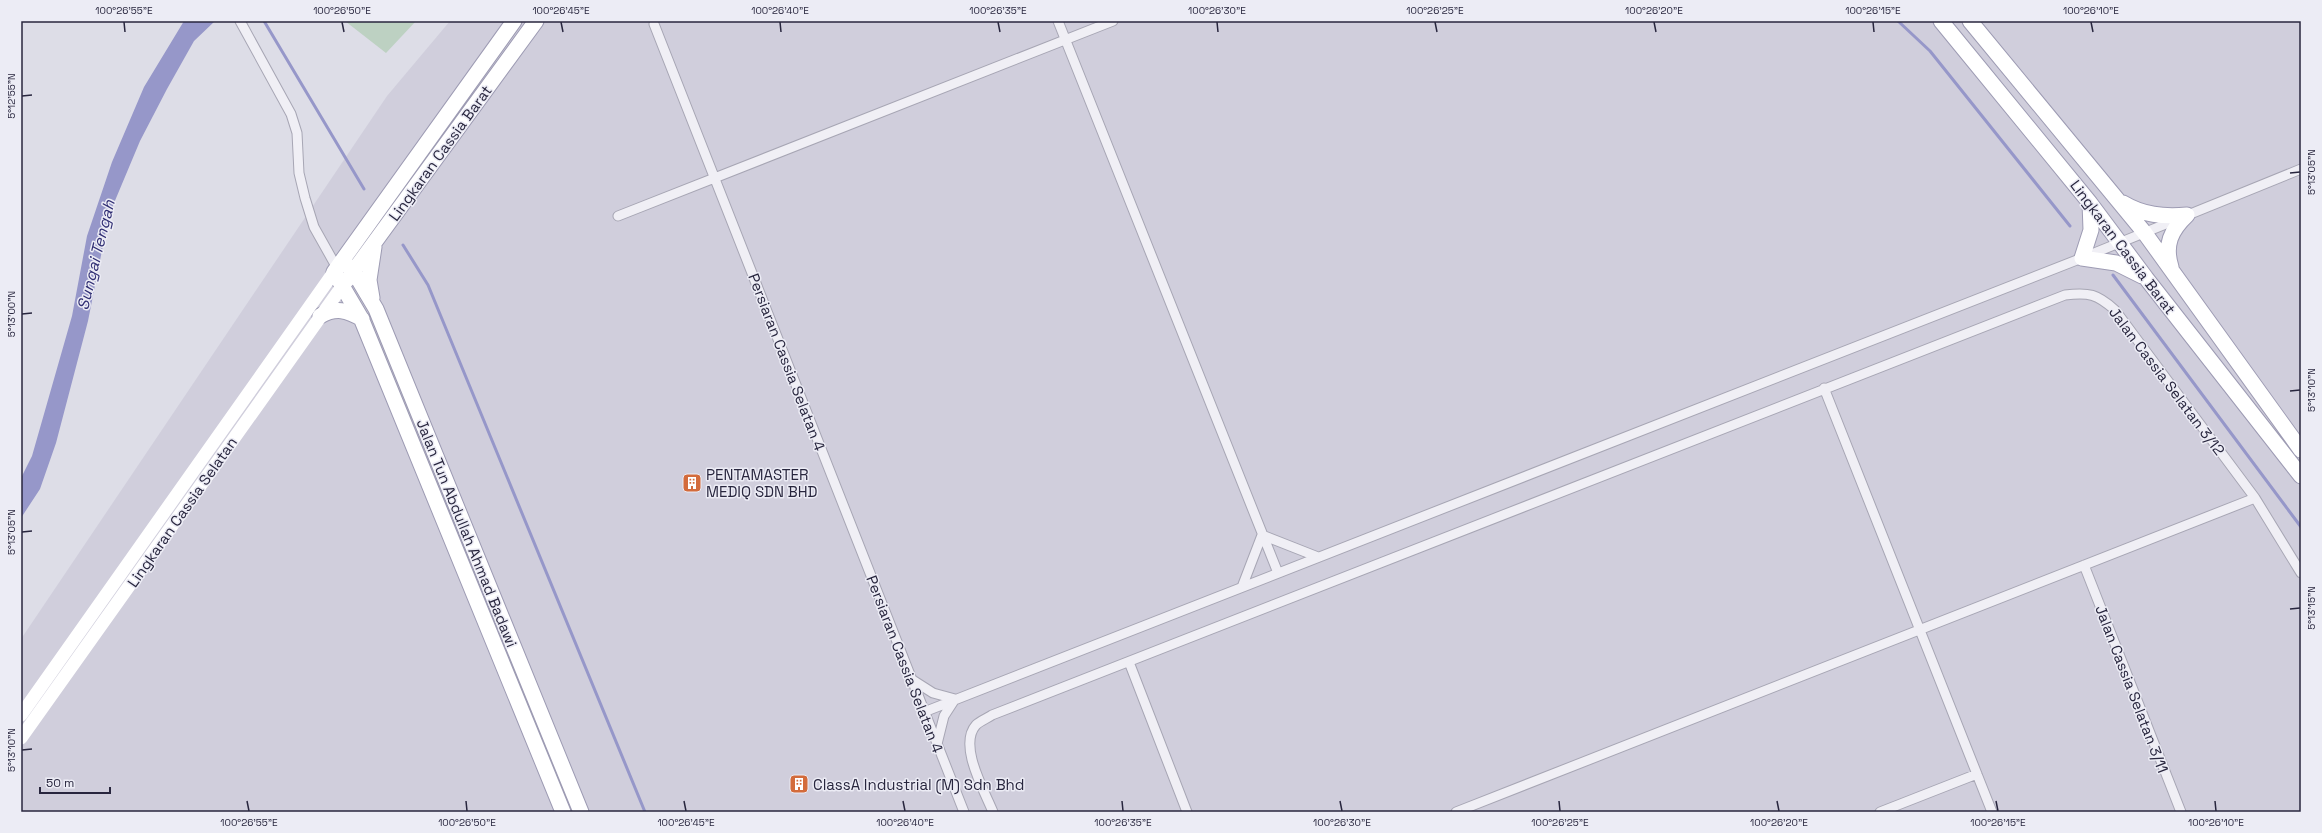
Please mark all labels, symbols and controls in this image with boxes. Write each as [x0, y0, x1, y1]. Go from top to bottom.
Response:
text: 100°26'55"E [95, 4, 153, 17]
text: 100°26'50"E [313, 4, 371, 17]
text: 100°26'45"E [532, 4, 590, 17]
text: 100°26'40"E [751, 4, 809, 17]
text: 100°26'35"E [969, 4, 1027, 17]
text: 100°26'30"E [1188, 4, 1246, 17]
text: 100°26'25"E [1406, 4, 1464, 17]
text: 100°26'20"E [1625, 4, 1683, 17]
text: 100°26'15"E [1845, 4, 1901, 17]
text: 100°26'10"E [2063, 4, 2119, 17]
text: 5°12'55"N [5, 73, 18, 119]
street label: Lingkaran Cassia Barat [384, 81, 496, 225]
text: 5°13'05"N [2305, 149, 2318, 195]
street label: Lingkaran Cassia Barat [2066, 176, 2180, 318]
water label: Sungai Tengah [72, 197, 120, 312]
street label: Persiaran Cassia Selatan 4 [744, 271, 830, 453]
text: 5°13'00"N [5, 291, 18, 337]
street label: Jalan Cassia Selatan 3/12 [2105, 303, 2229, 459]
text: 5°13'10"N [2305, 368, 2318, 412]
street label: Jalan Tun Abdullah Ahmad Badawi [412, 416, 522, 650]
street label: Lingkaran Cassia Selatan [123, 433, 241, 591]
place label: PENTAMASTER MEDIQ SDN BHD [706, 465, 818, 501]
building icon: PENTAMASTER MEDIQ SDN BHD [681, 472, 703, 494]
text: 5°13'05"N [5, 509, 18, 555]
street label: Persiaran Cassia Selatan 4 [862, 573, 948, 755]
text: 5°13'15"N [2305, 586, 2318, 630]
street label: Jalan Cassia Selatan 3/11 [2091, 602, 2173, 776]
text: 5°13'10"N [5, 728, 18, 772]
scale bar [40, 769, 110, 795]
building icon: ClassA Industrial (M) Sdn Bhd [788, 773, 810, 795]
text: 50 m [46, 775, 74, 791]
place label: ClassA Industrial (M) Sdn Bhd [813, 775, 1024, 795]
text: 100°26'55"E [220, 816, 278, 829]
text: 100°26'50"E [438, 816, 496, 829]
text: 100°26'45"E [657, 816, 715, 829]
text: 100°26'40"E [876, 816, 934, 829]
text: 100°26'35"E [1094, 816, 1152, 829]
text: 100°26'30"E [1313, 816, 1371, 829]
text: 100°26'25"E [1531, 816, 1589, 829]
text: 100°26'20"E [1750, 816, 1808, 829]
text: 100°26'15"E [1970, 816, 2026, 829]
text: 100°26'10"E [2188, 816, 2244, 829]

